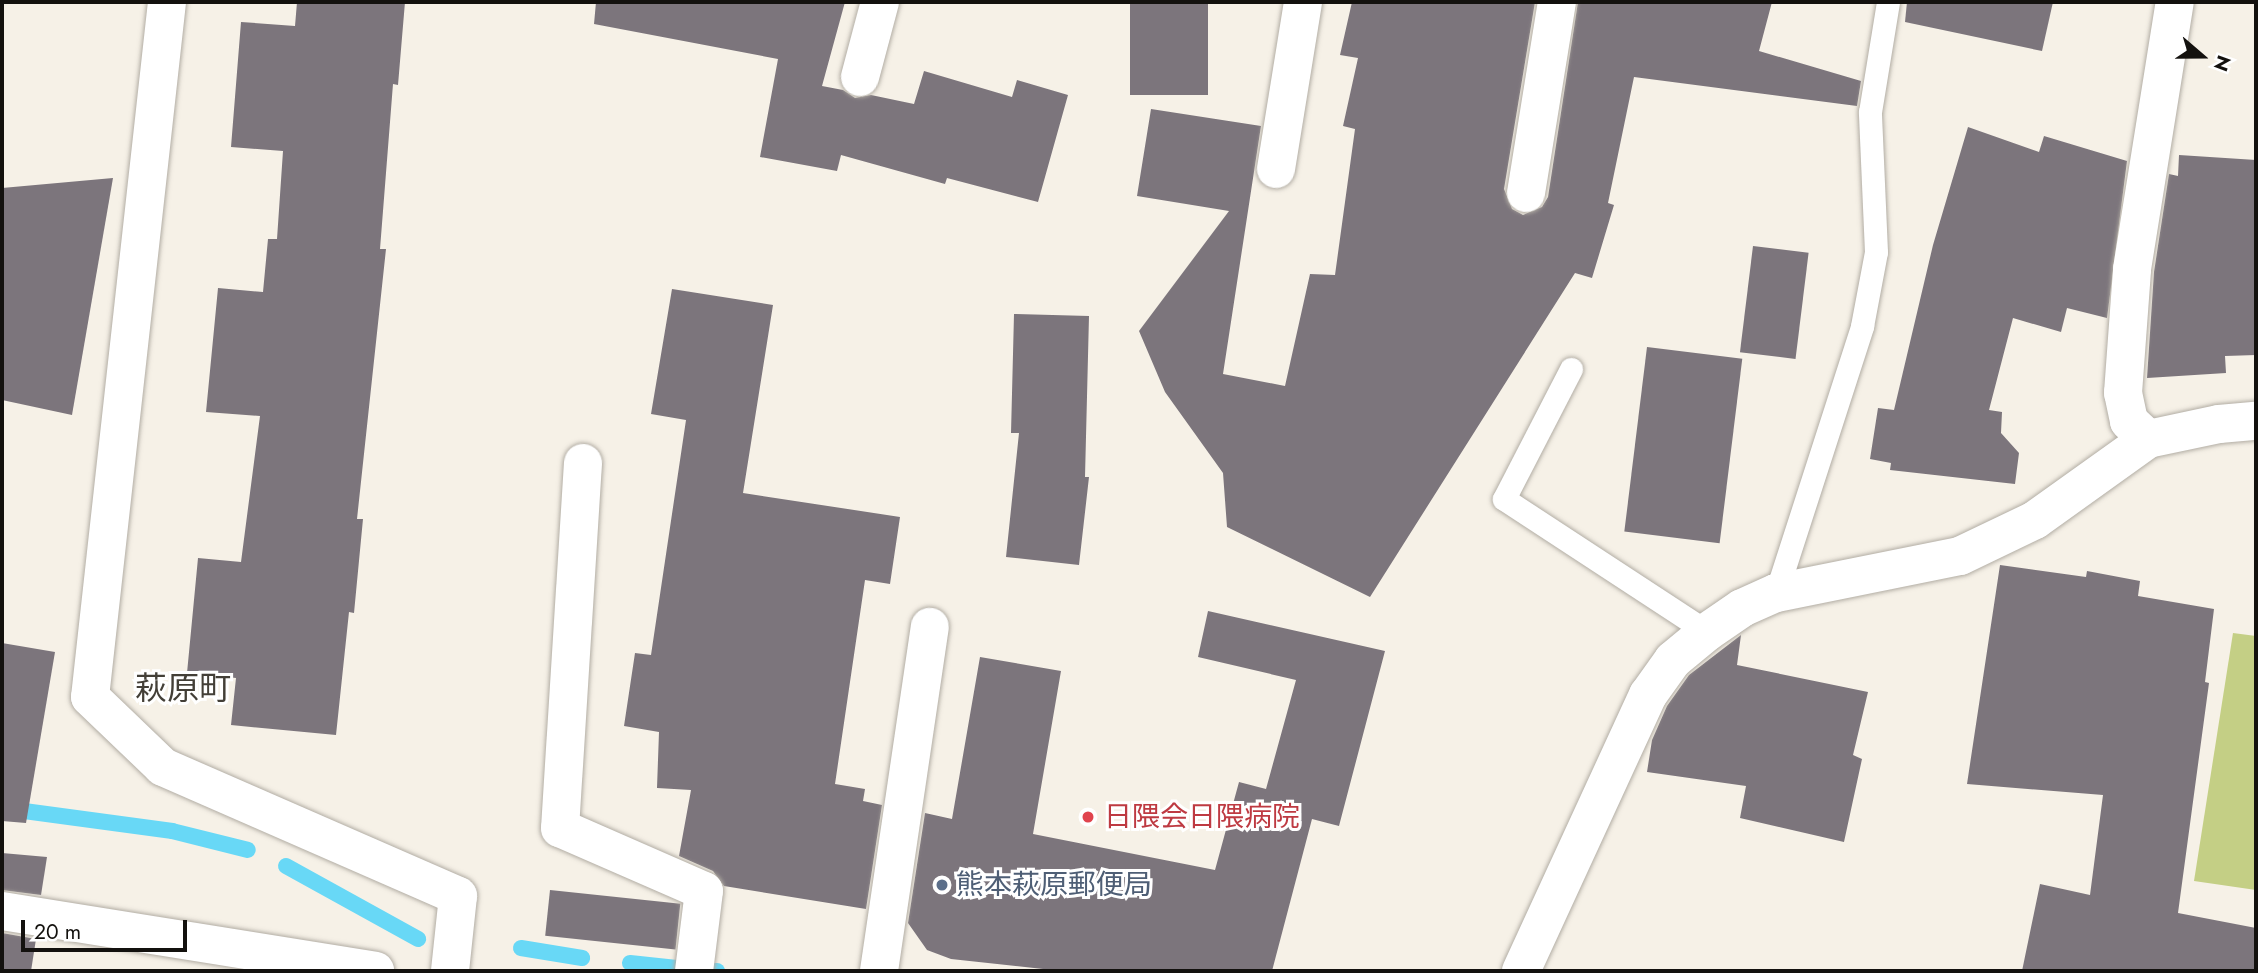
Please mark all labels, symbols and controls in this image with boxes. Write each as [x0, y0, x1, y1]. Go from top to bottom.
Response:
north arrow [2167, 21, 2237, 91]
text: N [2207, 52, 2237, 75]
district label: 萩原町 [135, 669, 231, 707]
place label: 日隈会日隈病院 [1104, 800, 1300, 834]
marker: 日隈会日隈病院 [1078, 807, 1098, 827]
place label: 熊本萩原郵便局 [956, 868, 1152, 902]
marker: 熊本萩原郵便局 [934, 877, 950, 893]
scale bar [24, 906, 191, 950]
text: 20 m [34, 917, 81, 947]

